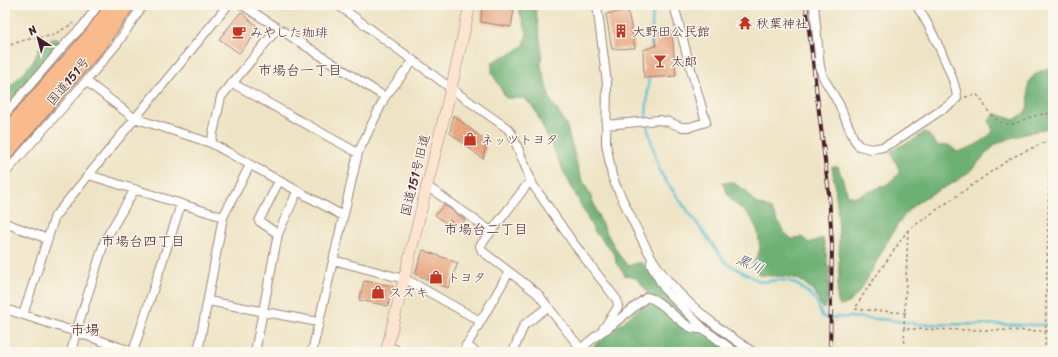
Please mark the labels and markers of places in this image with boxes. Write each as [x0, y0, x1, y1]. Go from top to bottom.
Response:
place label: 秋葉神社 [756, 12, 808, 35]
temple icon: 秋葉神社 [737, 15, 753, 31]
place label: 大野田公民館 [632, 20, 710, 43]
place label: みやした珈琲 [250, 21, 328, 44]
building icon: 大野田公民館 [613, 23, 629, 39]
cafe icon: みやした珈琲 [231, 24, 247, 40]
place label: 太郎 [671, 50, 697, 73]
bar icon: 太郎 [652, 53, 668, 69]
place label: ネッツトヨタ [481, 128, 558, 151]
shop icon: ネッツトヨタ [462, 131, 478, 147]
place label: トヨタ [447, 266, 486, 289]
shop icon: トヨタ [428, 269, 444, 285]
place label: スズキ [389, 281, 429, 304]
shop icon: スズキ [370, 284, 386, 300]

